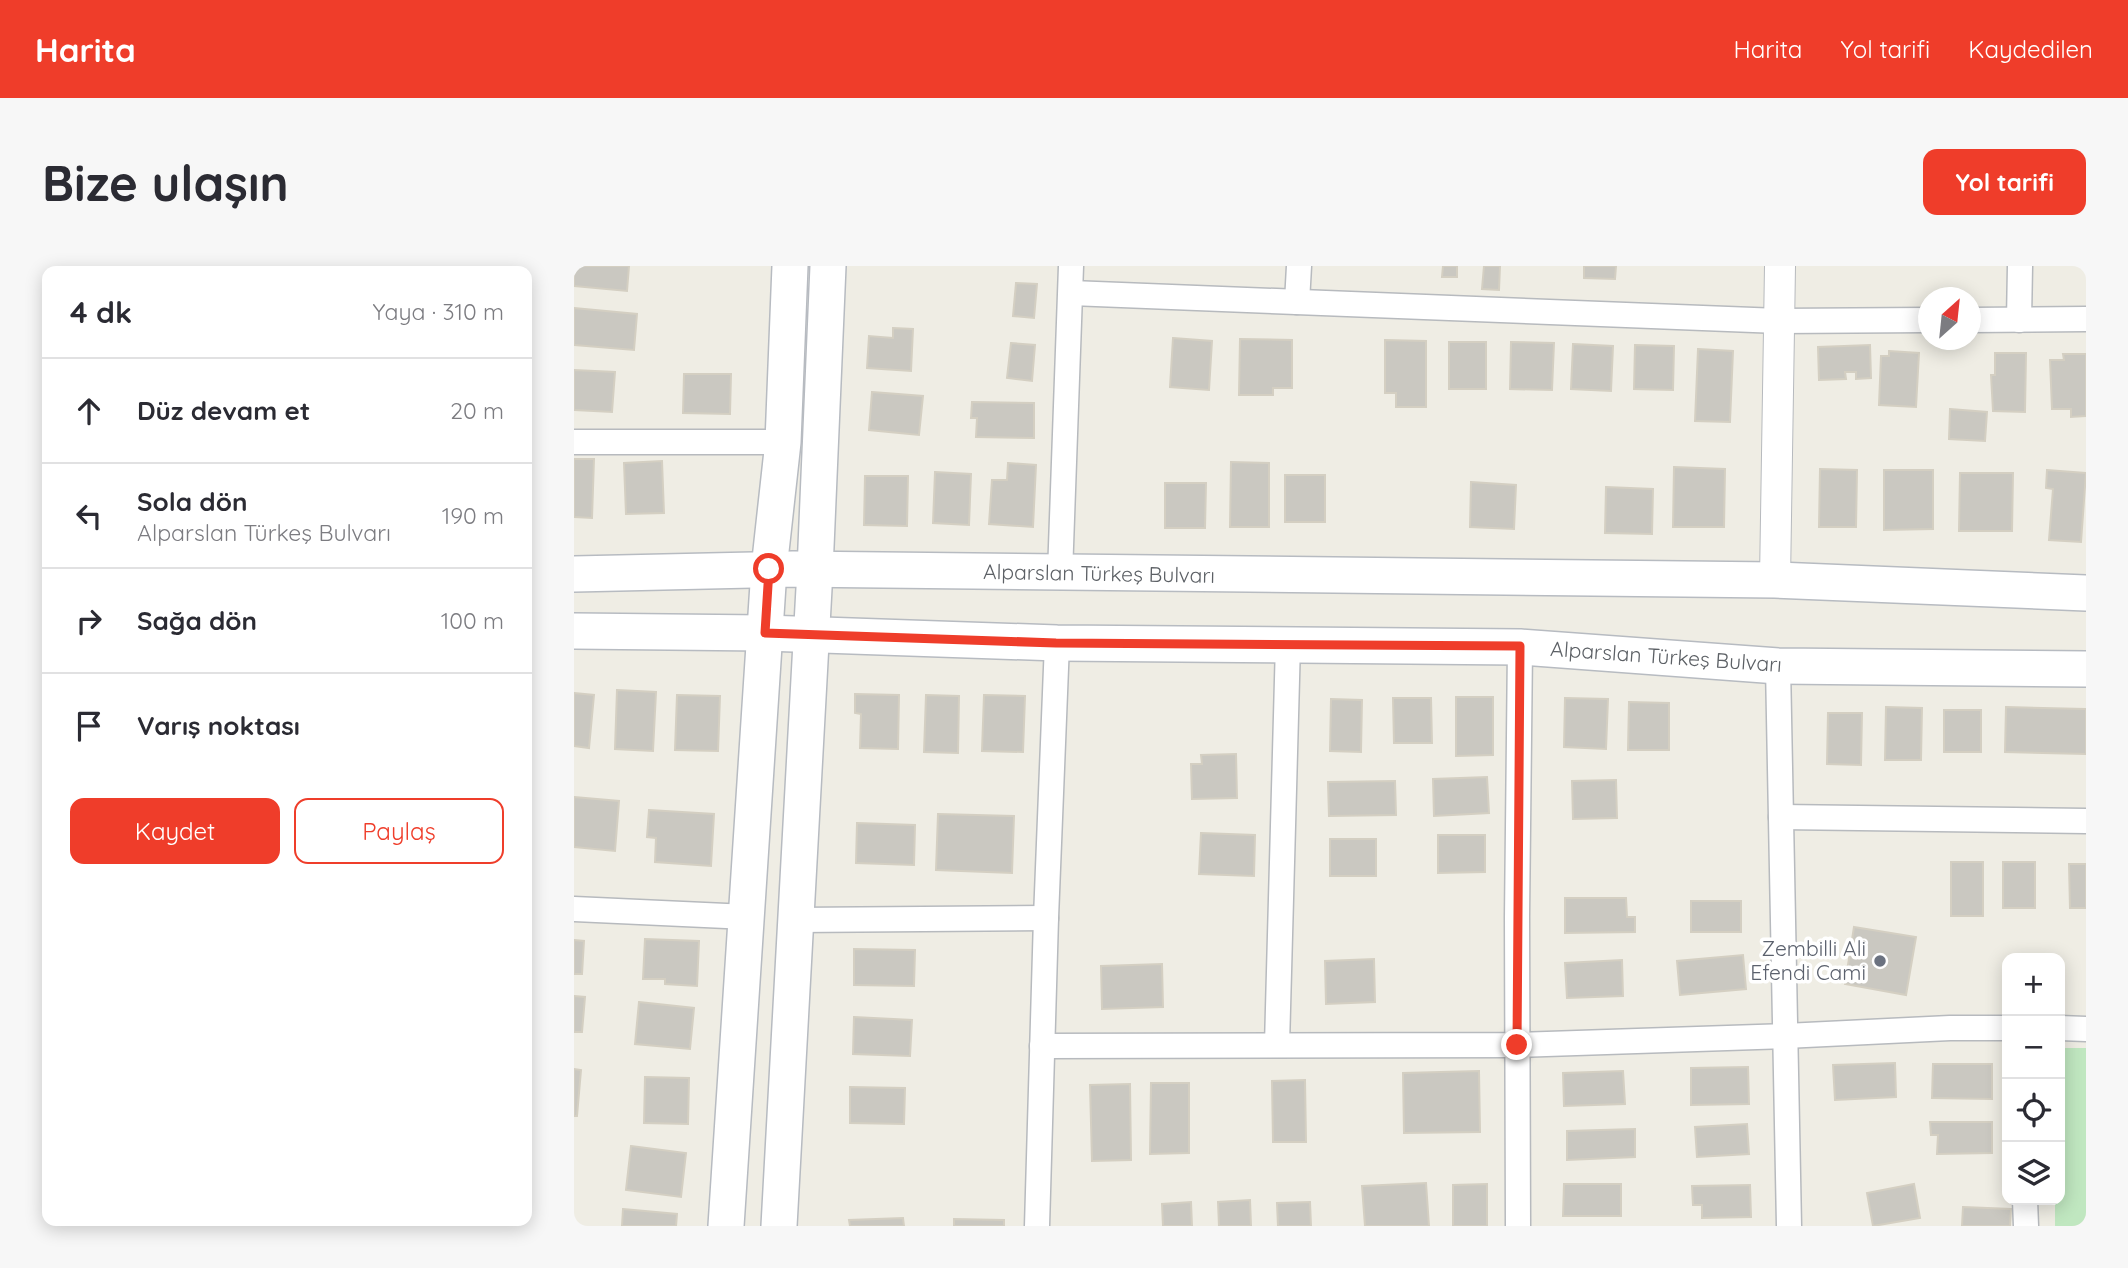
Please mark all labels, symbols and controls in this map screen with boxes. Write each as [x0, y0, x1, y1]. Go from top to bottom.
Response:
text: Harita [35, 29, 136, 70]
text: Harita [1734, 34, 1802, 64]
text: Yol tarifi [1840, 34, 1930, 64]
text: Kaydedilen [1968, 34, 2093, 64]
button: Yol tarifi [1923, 149, 2086, 215]
text: Bize ulaşın [42, 152, 289, 213]
north arrow [1918, 287, 1981, 350]
text: 4 dk [70, 293, 132, 331]
text: Yaya · 310 m [372, 297, 504, 326]
icon: ahead [70, 392, 108, 430]
text: Düz devam et [137, 394, 310, 427]
text: 20 m [450, 396, 504, 425]
text: Sola dön [137, 485, 247, 518]
icon: left [70, 497, 108, 535]
text: 190 m [442, 501, 504, 530]
text: Alparslan Türkeş Bulvarı [137, 518, 391, 547]
route start [753, 553, 784, 584]
street label: Alparslan Türkeş Bulvarı [983, 558, 1215, 588]
icon: right [70, 602, 108, 640]
text: Sağa dön [137, 604, 257, 637]
text: 100 m [441, 606, 504, 635]
street label: Alparslan Türkeş Bulvarı [1549, 635, 1783, 677]
icon: arrive [70, 707, 108, 745]
text: Varış noktası [137, 709, 300, 742]
button: Kaydet [70, 798, 280, 864]
button: Paylaş [294, 798, 504, 864]
place label: Zembilli Ali Efendi Cami [1750, 935, 1866, 985]
marker: Zembilli Ali Efendi Cami [1872, 953, 1888, 969]
map controls [2002, 953, 2065, 1205]
button: + [2002, 953, 2065, 1016]
button: − [2002, 1016, 2065, 1079]
route end [1501, 1029, 1532, 1060]
button: locate [2002, 1079, 2065, 1142]
button: layers [2002, 1142, 2065, 1205]

